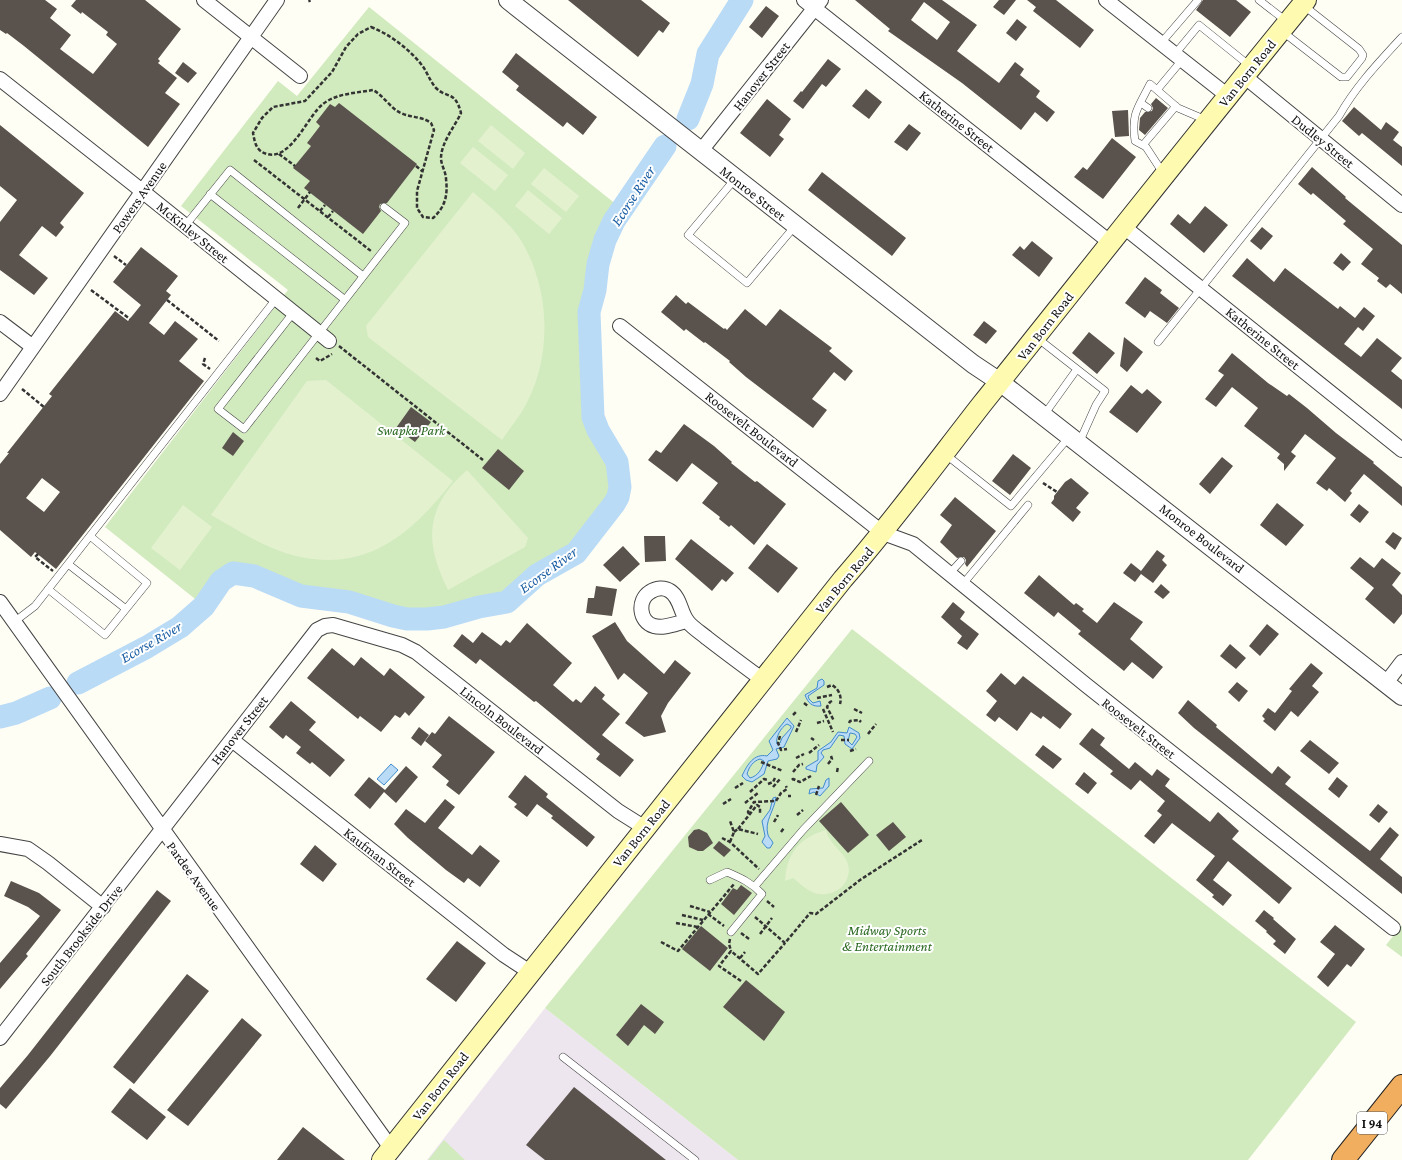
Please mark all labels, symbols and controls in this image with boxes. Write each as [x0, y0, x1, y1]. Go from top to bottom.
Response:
street label: Van Born Road [1215, 36, 1279, 110]
street label: Hanover Street [729, 38, 793, 114]
street label: Katherine Street [916, 87, 998, 155]
street label: Dudley Street [1289, 111, 1358, 171]
street label: Powers Avenue [108, 158, 170, 236]
street label: Monroe Street [717, 162, 789, 224]
water label: Ecorse River [608, 163, 658, 229]
street label: McKinley Street [154, 198, 233, 266]
street label: Van Born Road [1013, 288, 1077, 363]
street label: Katherine Street [1223, 303, 1303, 373]
street label: Roosevelt Boulevard [702, 388, 802, 471]
park label: Swapka Park [377, 422, 446, 438]
street label: Monroe Boulevard [1156, 500, 1248, 576]
water label: Ecorse River [516, 543, 581, 596]
street label: Van Born Road [811, 543, 877, 617]
water label: Ecorse River [118, 618, 185, 666]
street label: Lincoln Boulevard [457, 682, 547, 758]
street label: Hanover Street [207, 692, 271, 768]
street label: Roosevelt Street [1099, 694, 1179, 762]
street label: Van Born Road [609, 796, 673, 870]
street label: Kaufman Street [341, 824, 419, 890]
street label: Pardee Avenue [164, 838, 224, 914]
street label: South Brookside Drive [36, 881, 126, 989]
park label: Midway Sports & Entertainment [842, 922, 933, 954]
street label: Van Born Road [408, 1048, 472, 1123]
road number: I 94 [1357, 1112, 1387, 1134]

